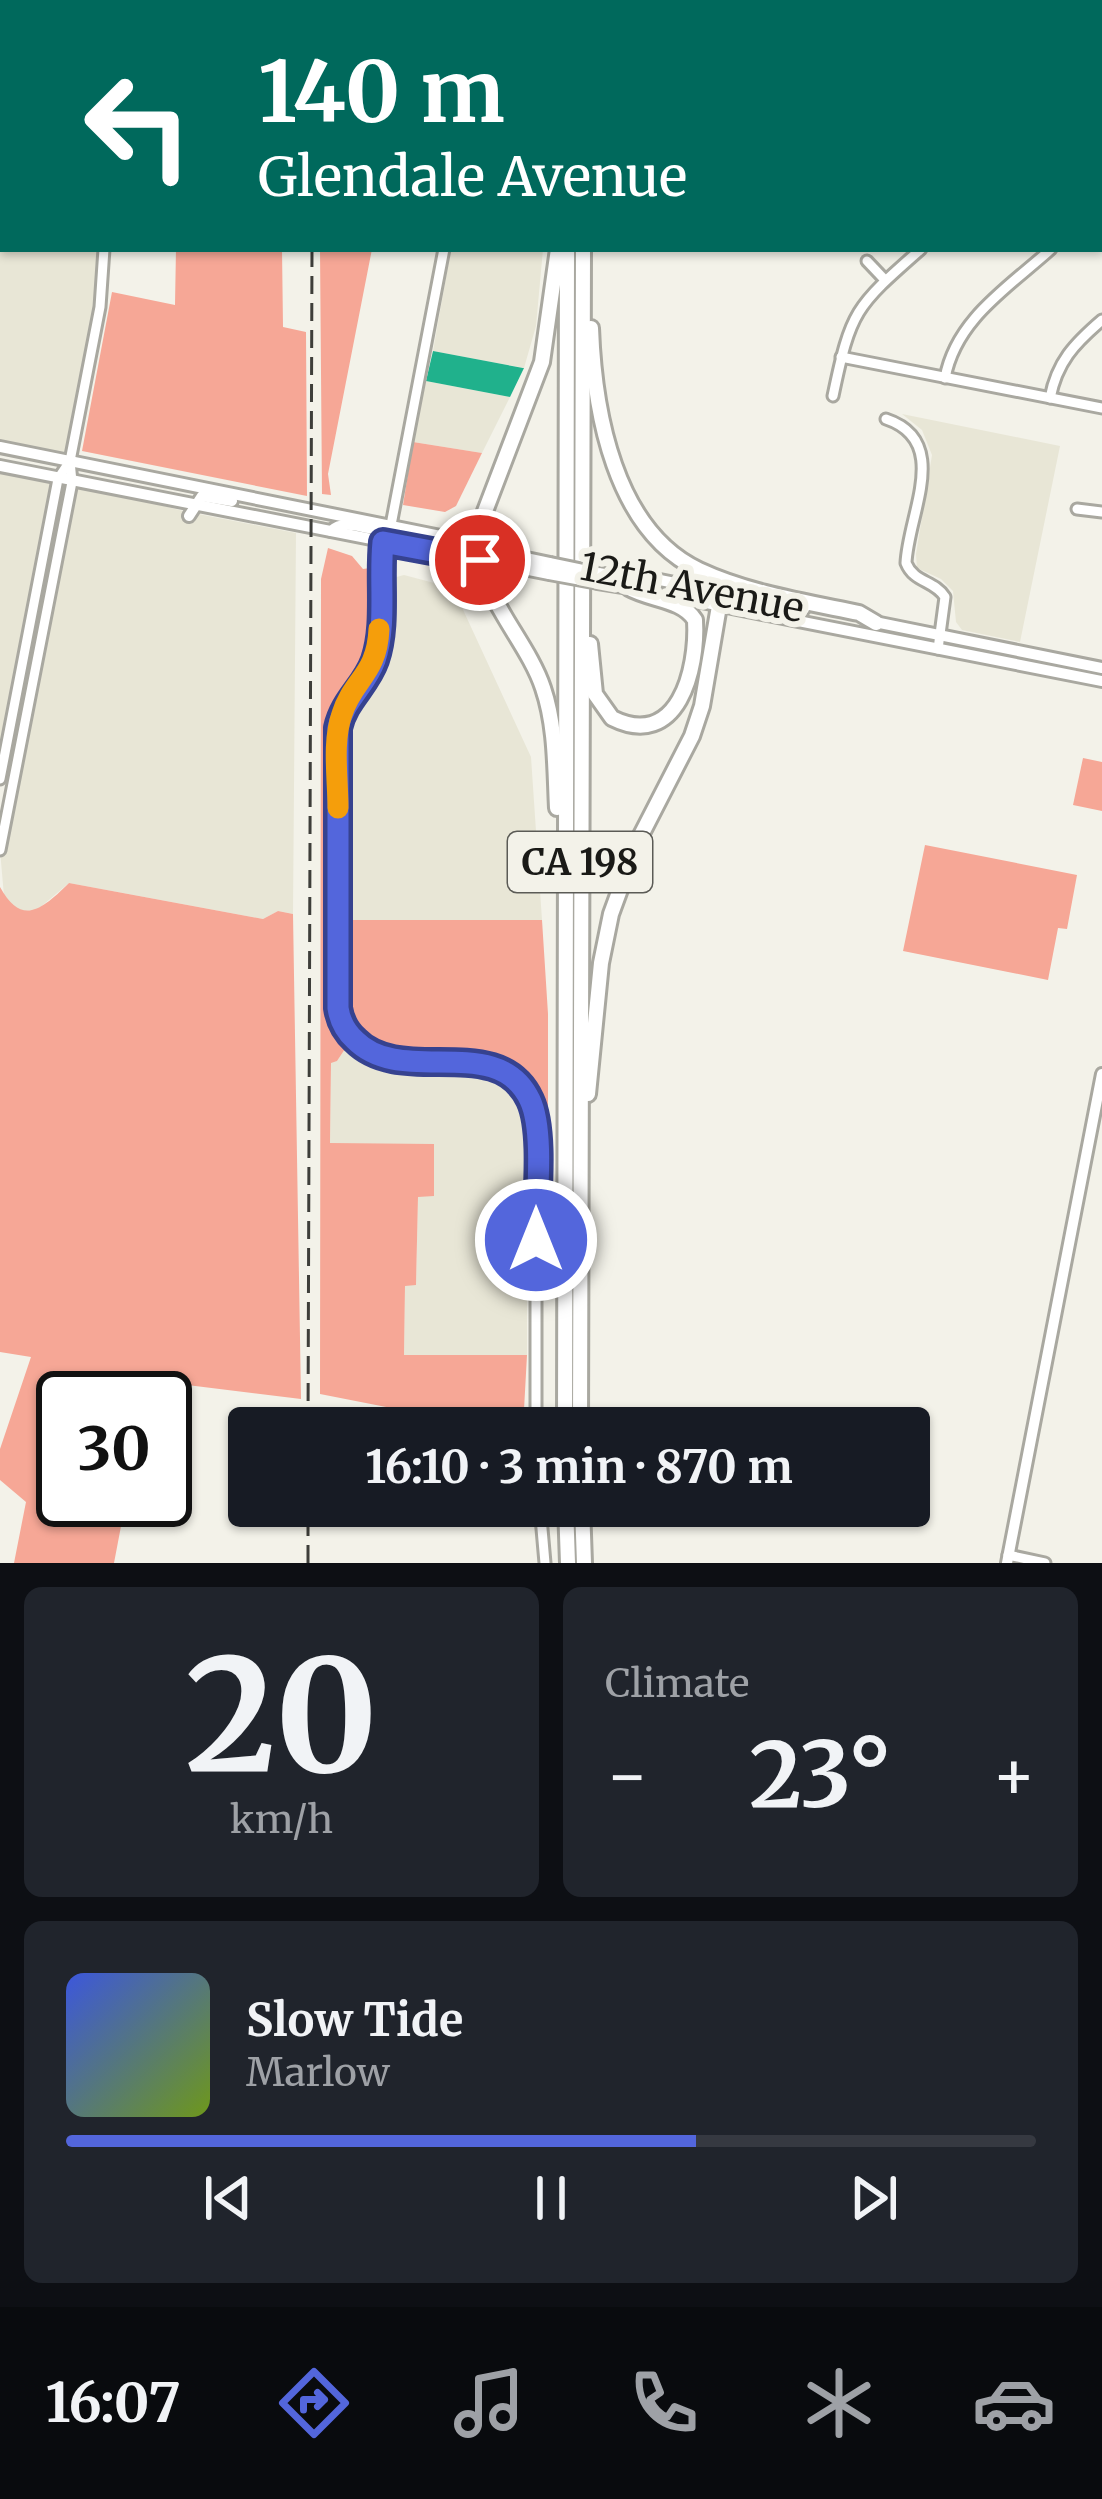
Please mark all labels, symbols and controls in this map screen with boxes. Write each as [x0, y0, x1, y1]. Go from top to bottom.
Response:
text: 140 m [258, 39, 505, 145]
icon: left [60, 48, 216, 204]
text: Glendale Avenue [258, 143, 687, 211]
pin [429, 509, 531, 611]
icon: arrive [447, 527, 513, 593]
street label: 12th Avenue [576, 542, 808, 633]
road number: CA 198 [508, 832, 652, 892]
position arrow [473, 1177, 599, 1303]
speed limit sign: 30 [36, 1371, 192, 1527]
text: 16:10 · 3 min · 870 m [365, 1439, 793, 1495]
text: 20 [185, 1618, 378, 1815]
text: Climate [605, 1659, 749, 1708]
text: 23° [749, 1718, 892, 1832]
text: − [605, 1734, 649, 1817]
text: + [992, 1734, 1036, 1817]
text: km/h [230, 1795, 333, 1844]
text: Slow Tide [246, 1992, 463, 2048]
text: Marlow [246, 2048, 390, 2097]
icon: previous [195, 2165, 261, 2231]
icon: pause [518, 2165, 584, 2231]
icon: next [841, 2165, 907, 2231]
icon: directions [272, 2361, 356, 2445]
icon: music [447, 2361, 531, 2445]
icon: phone [622, 2361, 706, 2445]
icon: climate [797, 2361, 881, 2445]
icon: car [972, 2361, 1056, 2445]
text: 16:07 [46, 2369, 181, 2437]

